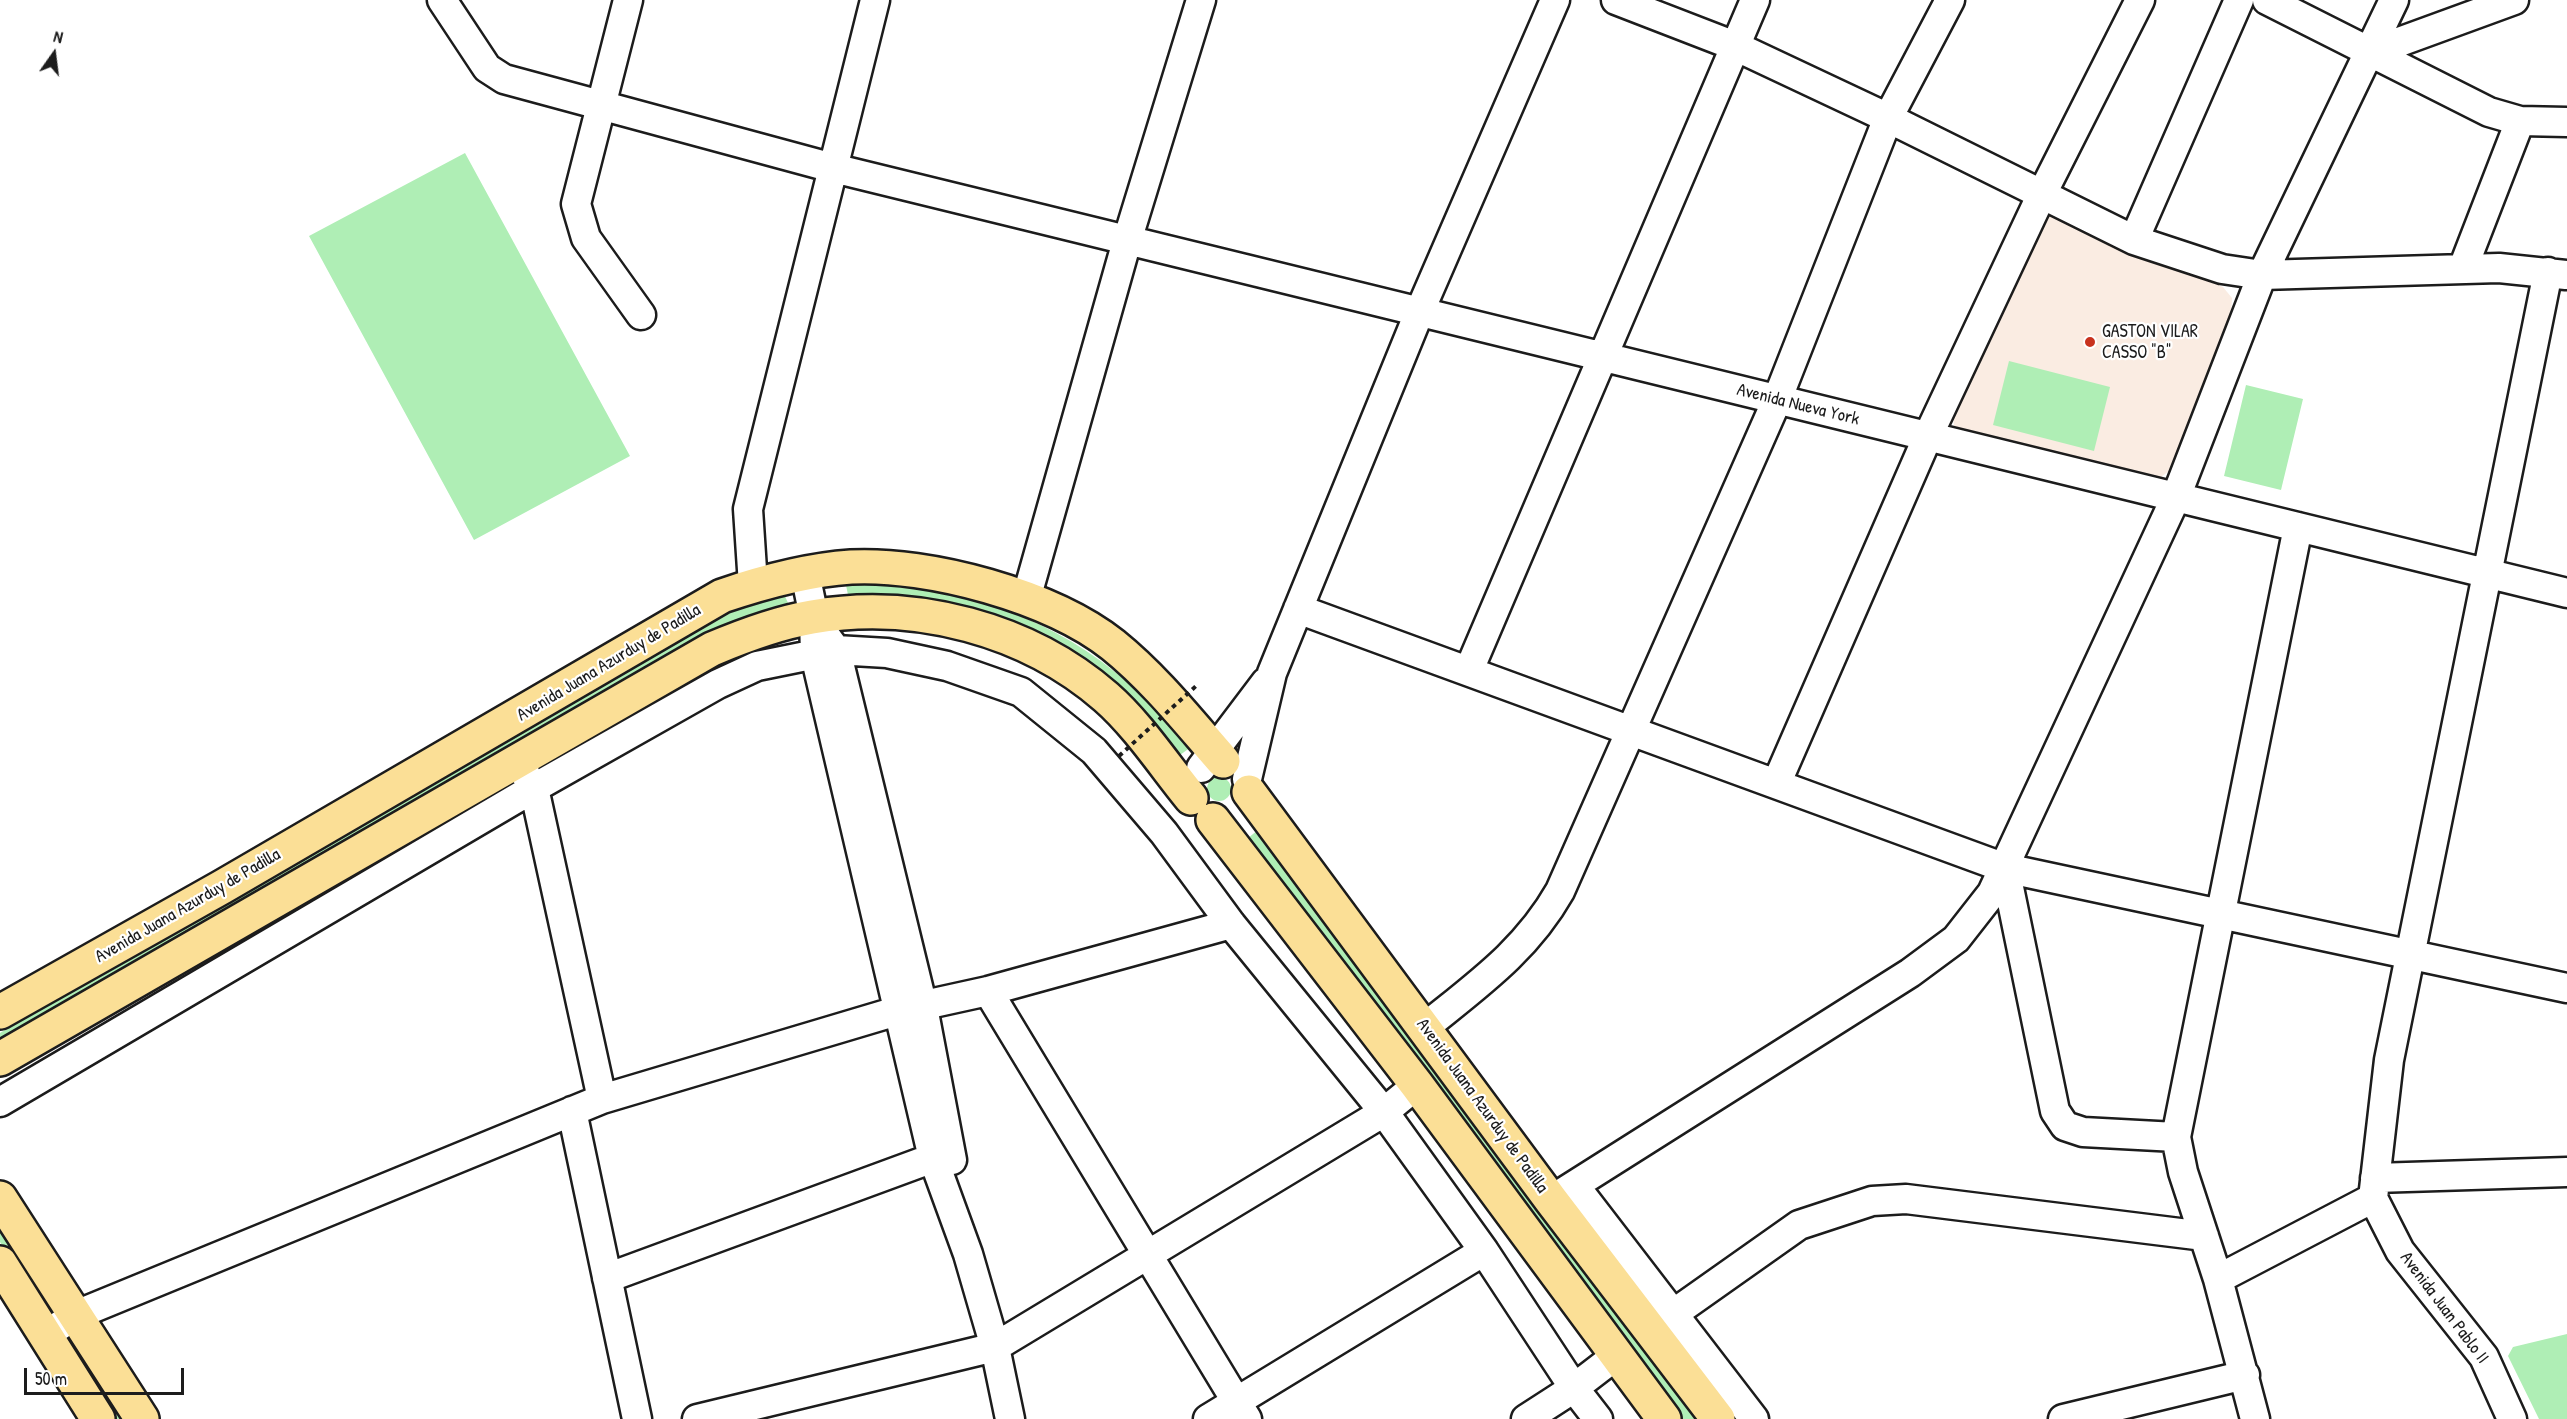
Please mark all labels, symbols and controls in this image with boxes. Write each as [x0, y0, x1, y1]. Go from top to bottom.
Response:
north arrow [24, 24, 84, 84]
text: N [52, 25, 65, 48]
place label: GASTON VILAR CASSO "B" [2102, 321, 2198, 364]
marker: GASTON VILAR CASSO "B" [2083, 335, 2097, 349]
street label: Avenida Nueva York [1735, 379, 1861, 431]
street label: Avenida Juana Azurduy de Padilla [513, 600, 705, 726]
street label: Avenida Juana Azurduy de Padilla [92, 844, 284, 968]
street label: Avenida Juana Azurduy de Padilla [1411, 1015, 1553, 1197]
street label: Avenida Juan Pablo II [2395, 1248, 2493, 1368]
scale bar [27, 1356, 188, 1394]
text: 50 m [35, 1366, 67, 1391]

